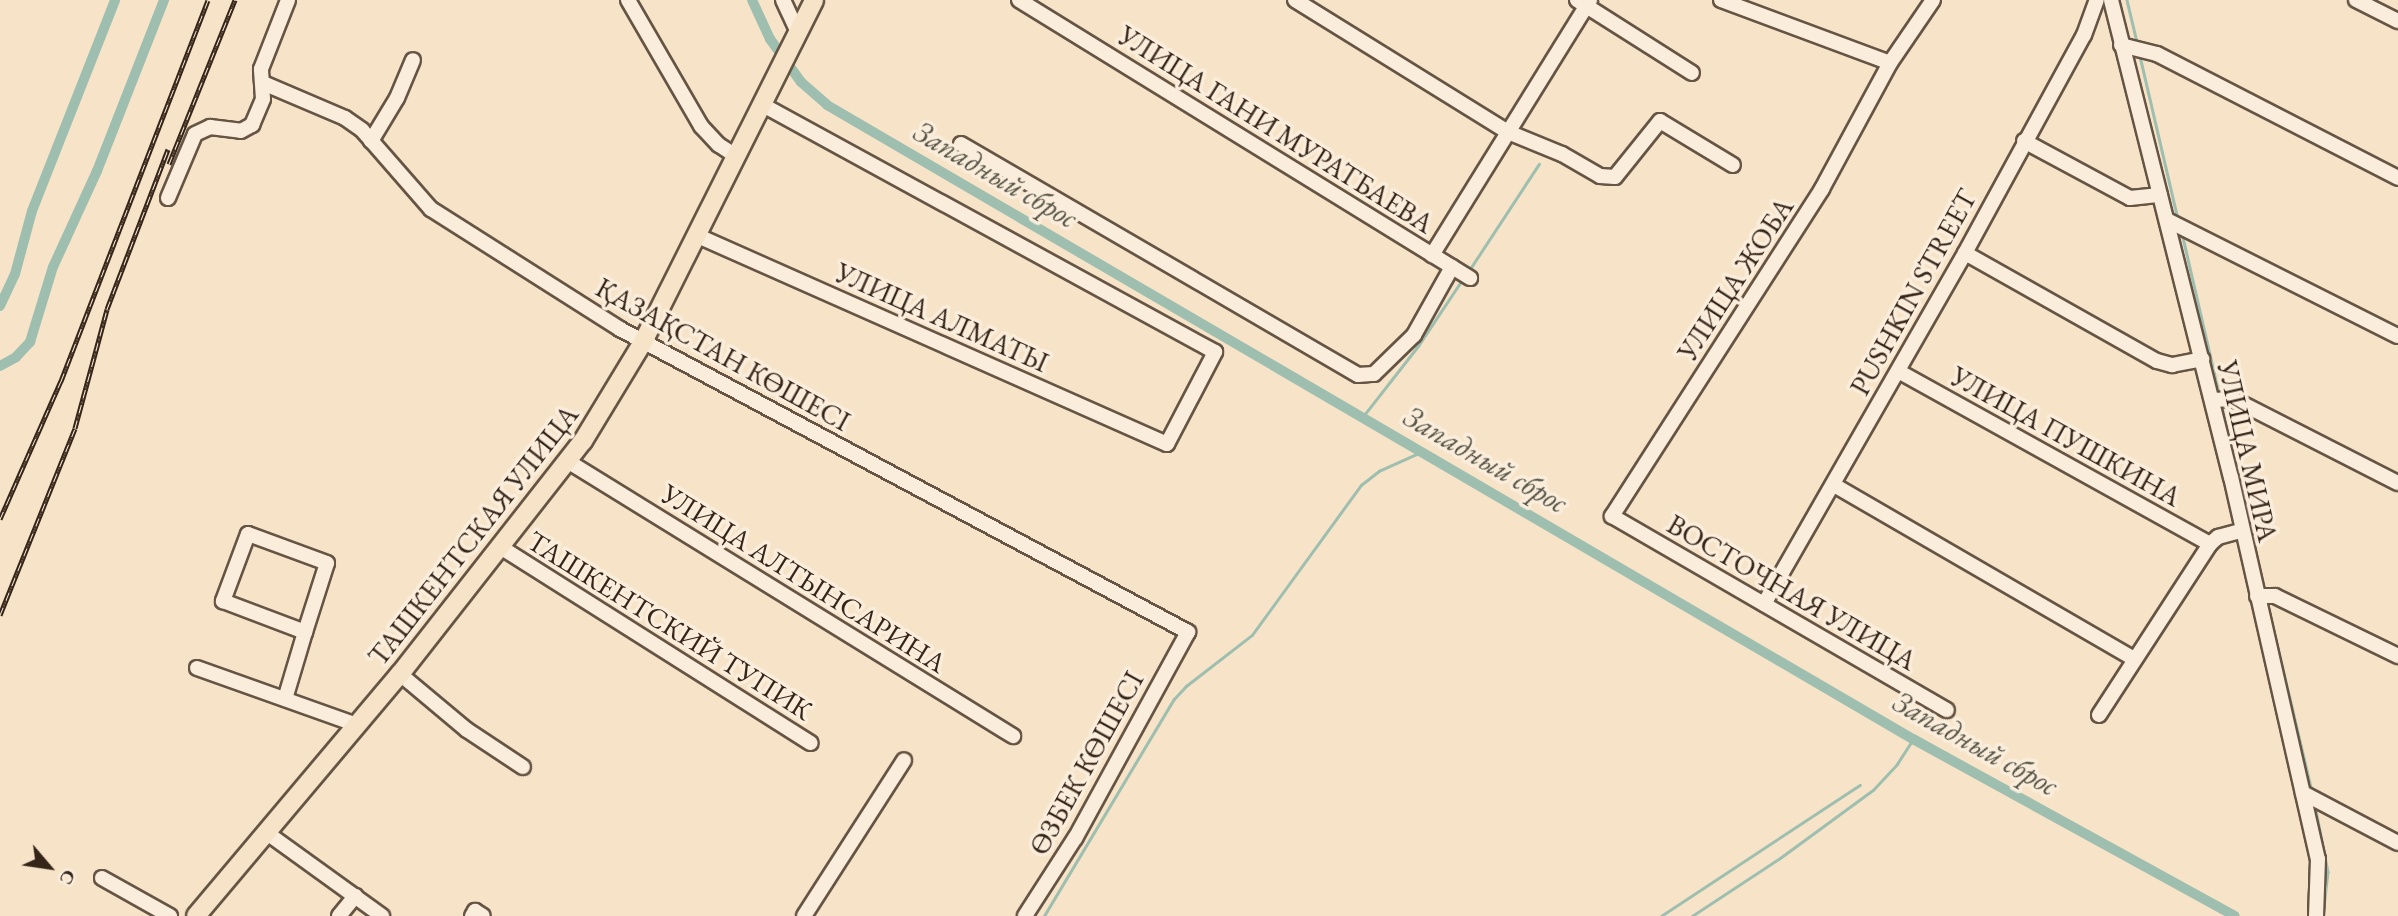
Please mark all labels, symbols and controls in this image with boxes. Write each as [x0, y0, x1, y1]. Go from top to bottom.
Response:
street label: УЛИЦА ГАНИ МУРАТБАЕВА [1112, 18, 1440, 240]
water label: Западный сброс [907, 114, 1083, 236]
street label: PUSHKIN STREET [1842, 183, 1984, 401]
street label: УЛИЦА ЖОБА [1670, 191, 1800, 367]
street label: УЛИЦА АЛМАТЫ [830, 255, 1054, 379]
street label: ҚАЗАҚСТАН КӨШЕСІ [590, 270, 856, 438]
street label: УЛИЦА МИРА [2211, 357, 2285, 545]
street label: УЛИЦА ПУШКИНА [1945, 359, 2187, 513]
street label: ТАШКЕНТСКАЯ УЛИЦА [361, 398, 585, 672]
water label: Западный сброс [1397, 399, 1573, 521]
street label: УЛИЦА АЛТЫНСАРИНА [655, 476, 953, 680]
street label: ВОСТОЧНАЯ УЛИЦА [1661, 507, 1923, 677]
street label: ТАШКЕНТСКИЙ ТУПИК [521, 523, 819, 727]
street label: ӨЗБЕК КӨШЕСІ [1022, 665, 1150, 861]
water label: Западный сброс [1886, 684, 2064, 804]
north arrow [14, 832, 84, 902]
text: С [54, 865, 82, 889]

